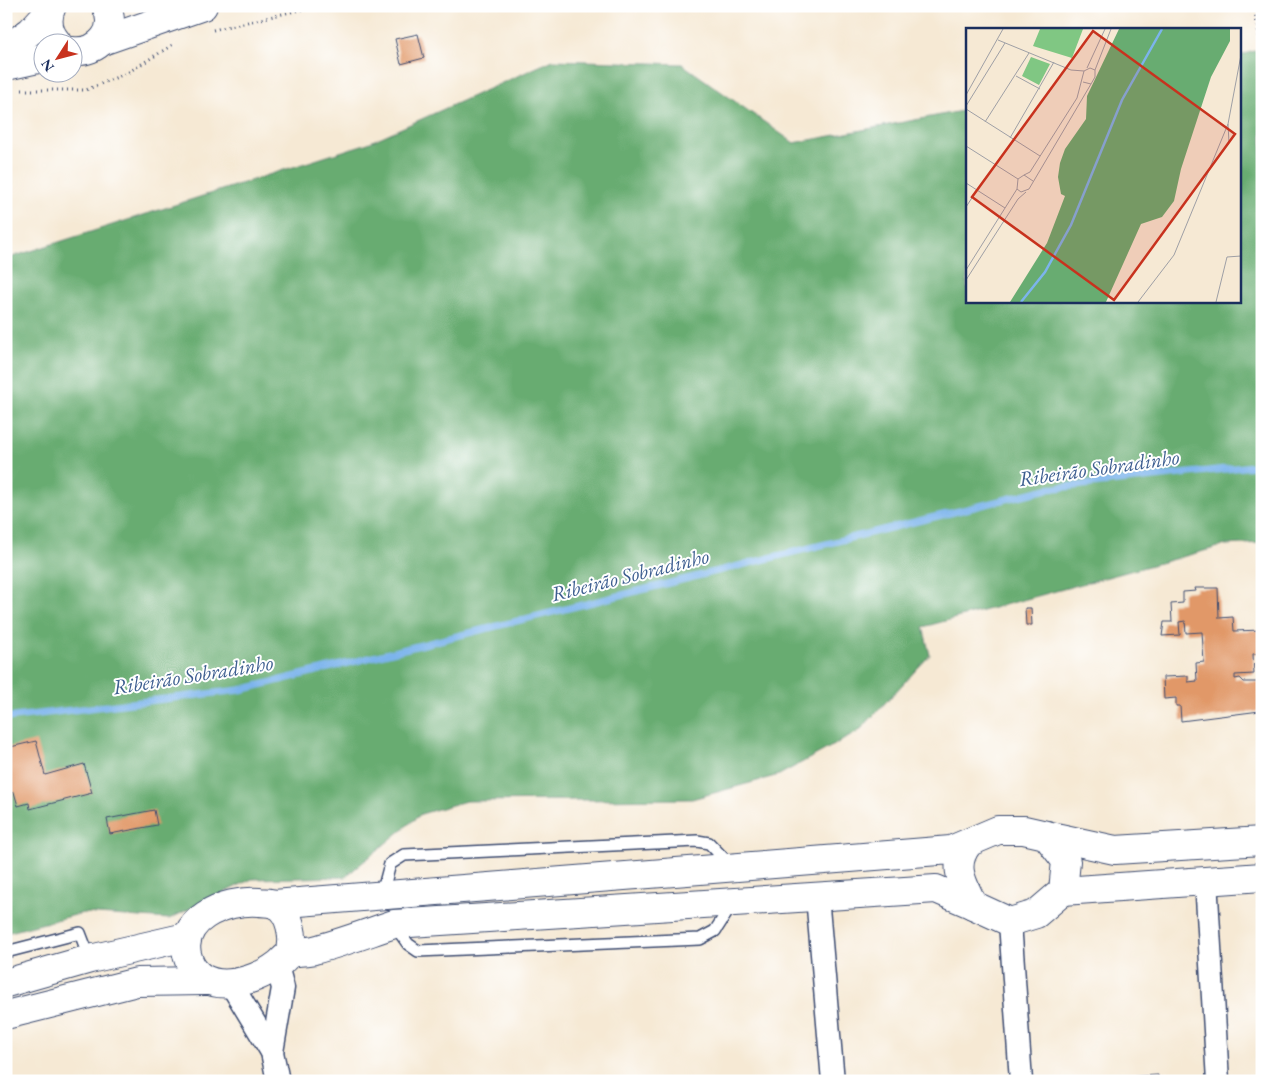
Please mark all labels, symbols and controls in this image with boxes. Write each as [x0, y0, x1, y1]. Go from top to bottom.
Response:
inset map [966, 28, 1240, 302]
north arrow [32, 32, 82, 82]
text: N [36, 55, 58, 76]
water label: Ribeirão Sobradinho [1017, 443, 1181, 492]
water label: Ribeirão Sobradinho [548, 542, 712, 607]
water label: Ribeirão Sobradinho [111, 649, 275, 701]

